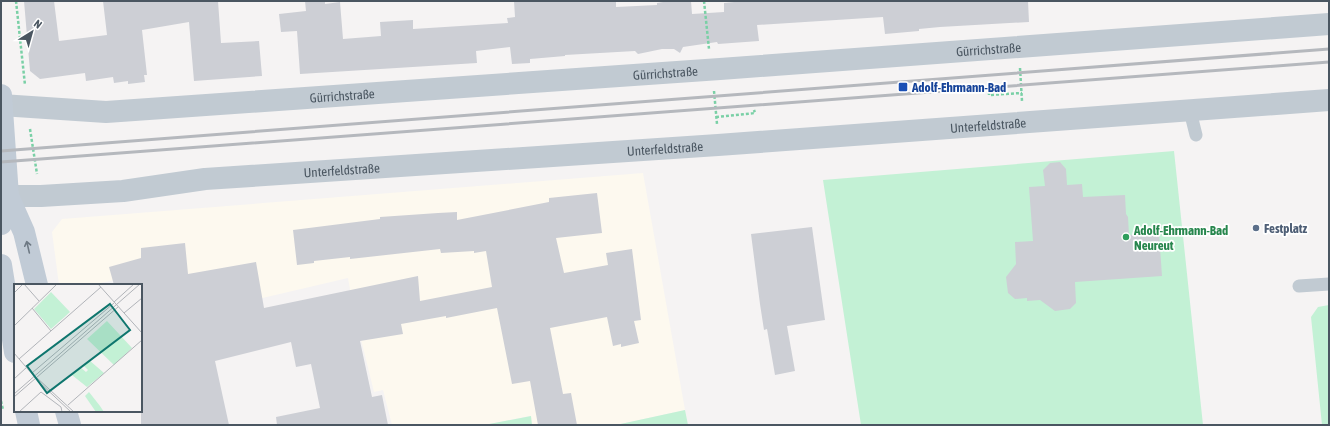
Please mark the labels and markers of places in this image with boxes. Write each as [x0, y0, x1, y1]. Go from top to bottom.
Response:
place label: Adolf-Ehrmann-Bad [911, 80, 1006, 95]
marker: Adolf-Ehrmann-Bad [897, 81, 909, 93]
place label: Festplatz [1264, 221, 1308, 236]
place label: Adolf-Ehrmann-Bad Neureut [1133, 223, 1228, 253]
marker: Festplatz [1251, 223, 1261, 233]
marker: Adolf-Ehrmann-Bad Neureut [1121, 232, 1131, 242]

